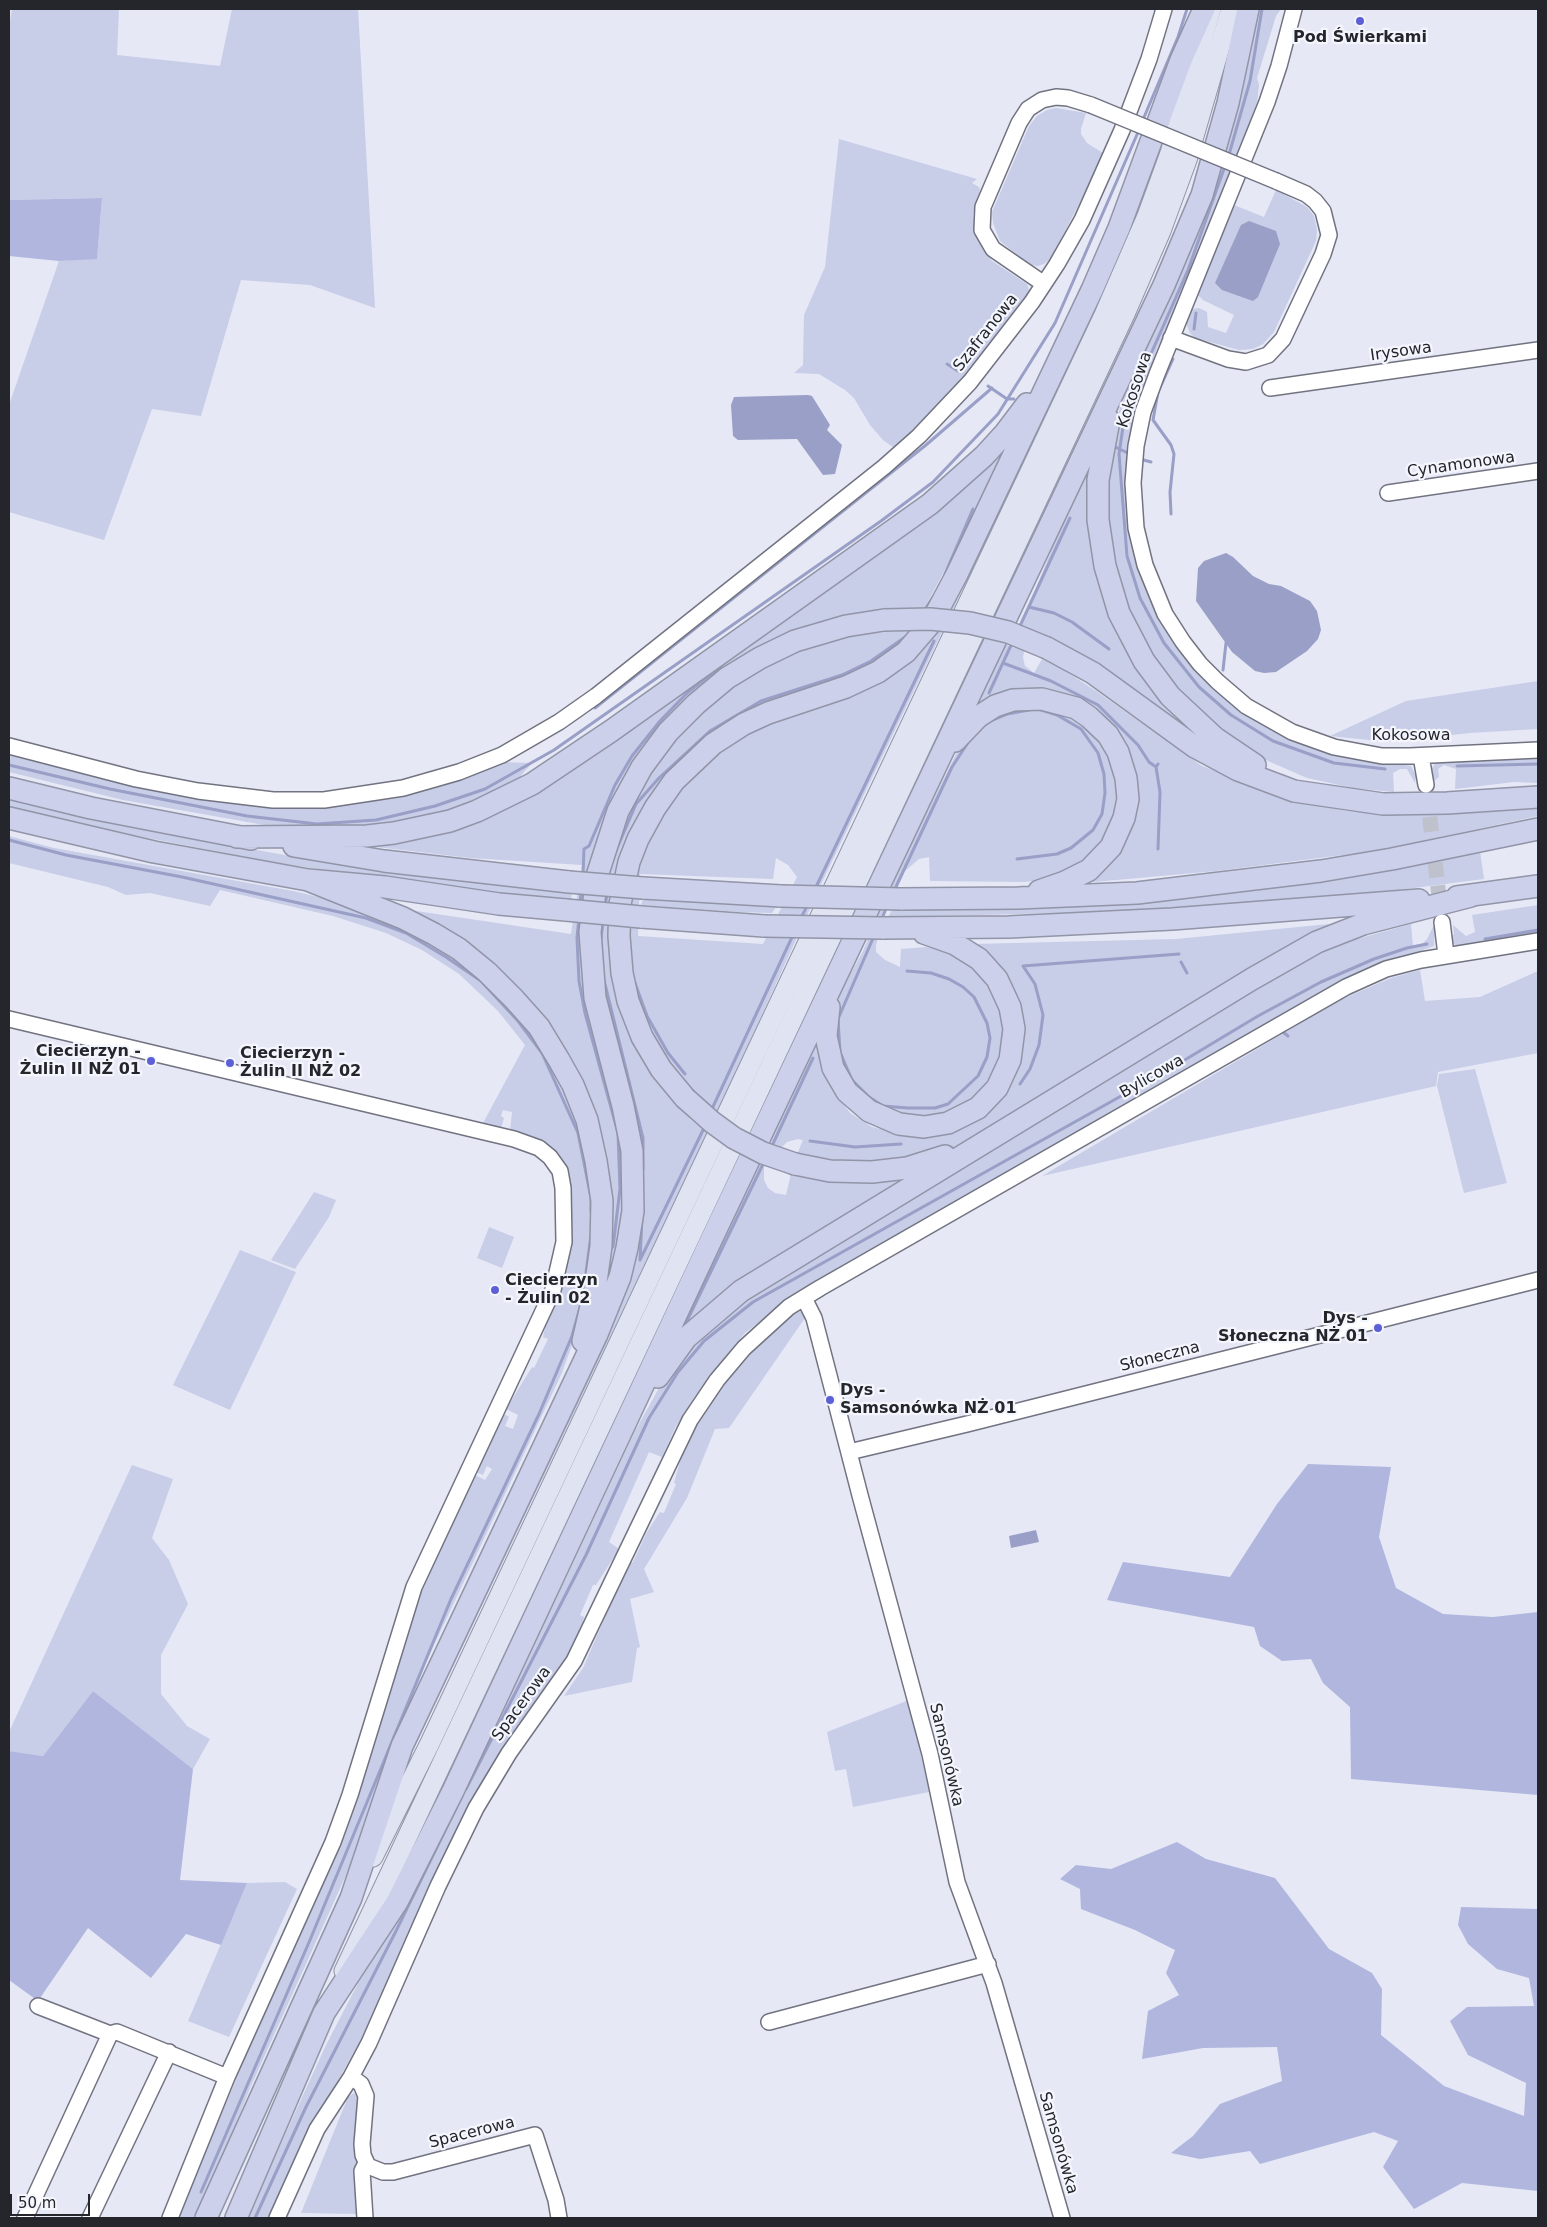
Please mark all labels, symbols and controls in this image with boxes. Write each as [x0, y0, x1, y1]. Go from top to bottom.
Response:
marker: Pod Świerkami [1354, 15, 1366, 27]
place label: Pod Świerkami [1293, 28, 1427, 48]
street label: Szafranowa [950, 290, 1022, 376]
street label: Irysowa [1369, 338, 1433, 366]
street label: Kokosowa [1114, 349, 1156, 431]
street label: Cynamonowa [1406, 448, 1516, 482]
street label: Kokosowa [1372, 726, 1450, 746]
place label: Ciecierzyn - Żulin II NŻ 01 [20, 1042, 141, 1080]
place label: Ciecierzyn - Żulin II NŻ 02 [240, 1044, 361, 1082]
street label: Bylicowa [1117, 1051, 1187, 1103]
marker: Ciecierzyn - Żulin II NŻ 01 [145, 1055, 157, 1067]
marker: Ciecierzyn - Żulin II NŻ 02 [224, 1057, 236, 1069]
place label: Ciecierzyn - Żulin 02 [505, 1271, 598, 1309]
marker: Ciecierzyn - Żulin 02 [489, 1284, 501, 1296]
place label: Dys - Słoneczna NŻ 01 [1218, 1309, 1368, 1347]
marker: Dys - Słoneczna NŻ 01 [1372, 1322, 1384, 1334]
street label: Słoneczna [1118, 1338, 1202, 1376]
place label: Dys - Samsonówka NŻ 01 [840, 1381, 1017, 1419]
marker: Dys - Samsonówka NŻ 01 [824, 1394, 836, 1406]
street label: Spacerowa [488, 1663, 556, 1745]
street label: Samsonówka [925, 1701, 967, 1809]
street label: Samsonówka [1034, 2090, 1082, 2196]
street label: Spacerowa [427, 2113, 517, 2153]
scale bar [12, 2184, 92, 2216]
text: 50 m [18, 2194, 56, 2212]

